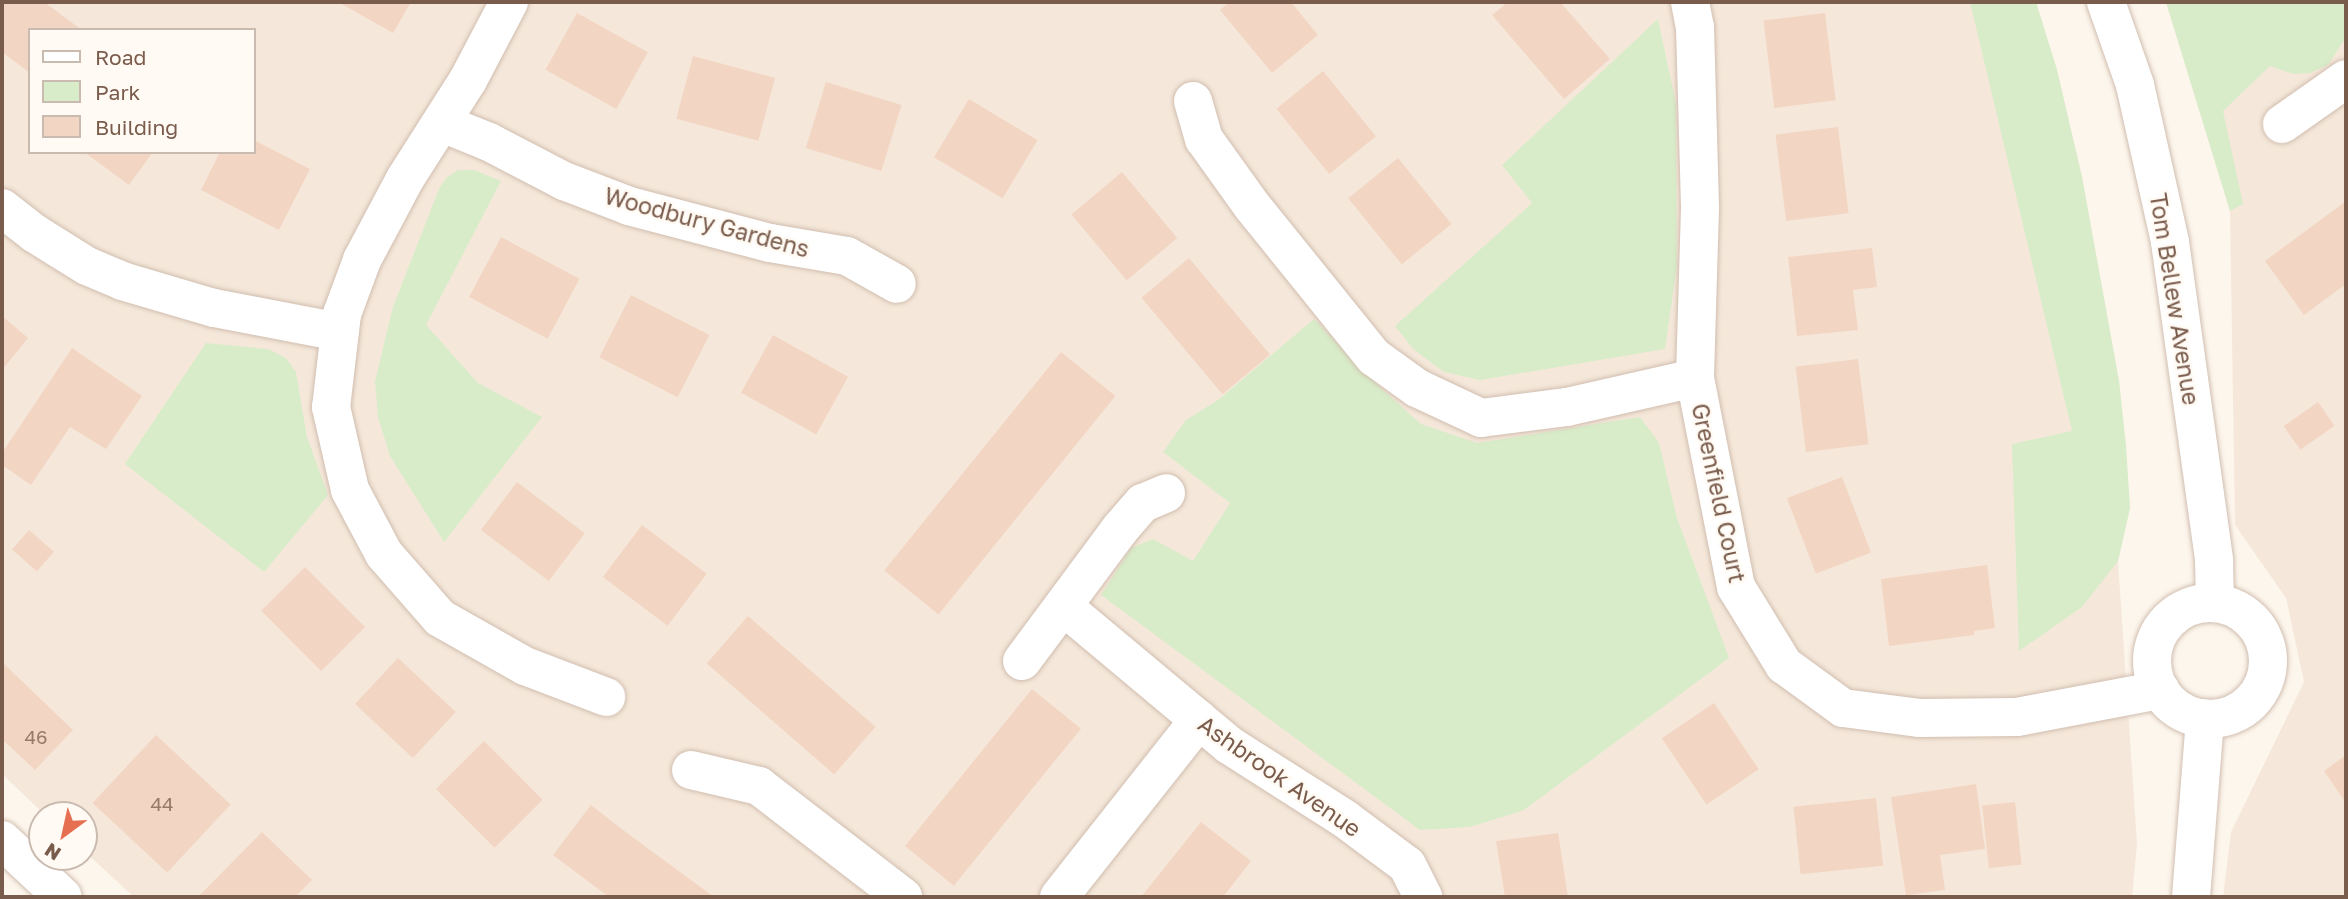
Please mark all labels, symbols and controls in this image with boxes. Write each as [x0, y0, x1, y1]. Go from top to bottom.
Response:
legend [28, 28, 256, 154]
text: Road [95, 44, 146, 70]
text: Park [95, 79, 140, 105]
text: Building [95, 114, 178, 140]
street label: Woodbury Gardens [602, 181, 812, 263]
street label: Tom Bellew Avenue [2145, 191, 2205, 407]
street label: Greenfield Court [1687, 401, 1751, 585]
street label: Ashbrook Avenue [1193, 710, 1367, 842]
house number: 46 [24, 726, 48, 748]
house number: 44 [150, 793, 174, 815]
north arrow [28, 801, 98, 871]
text: N [40, 839, 65, 866]

